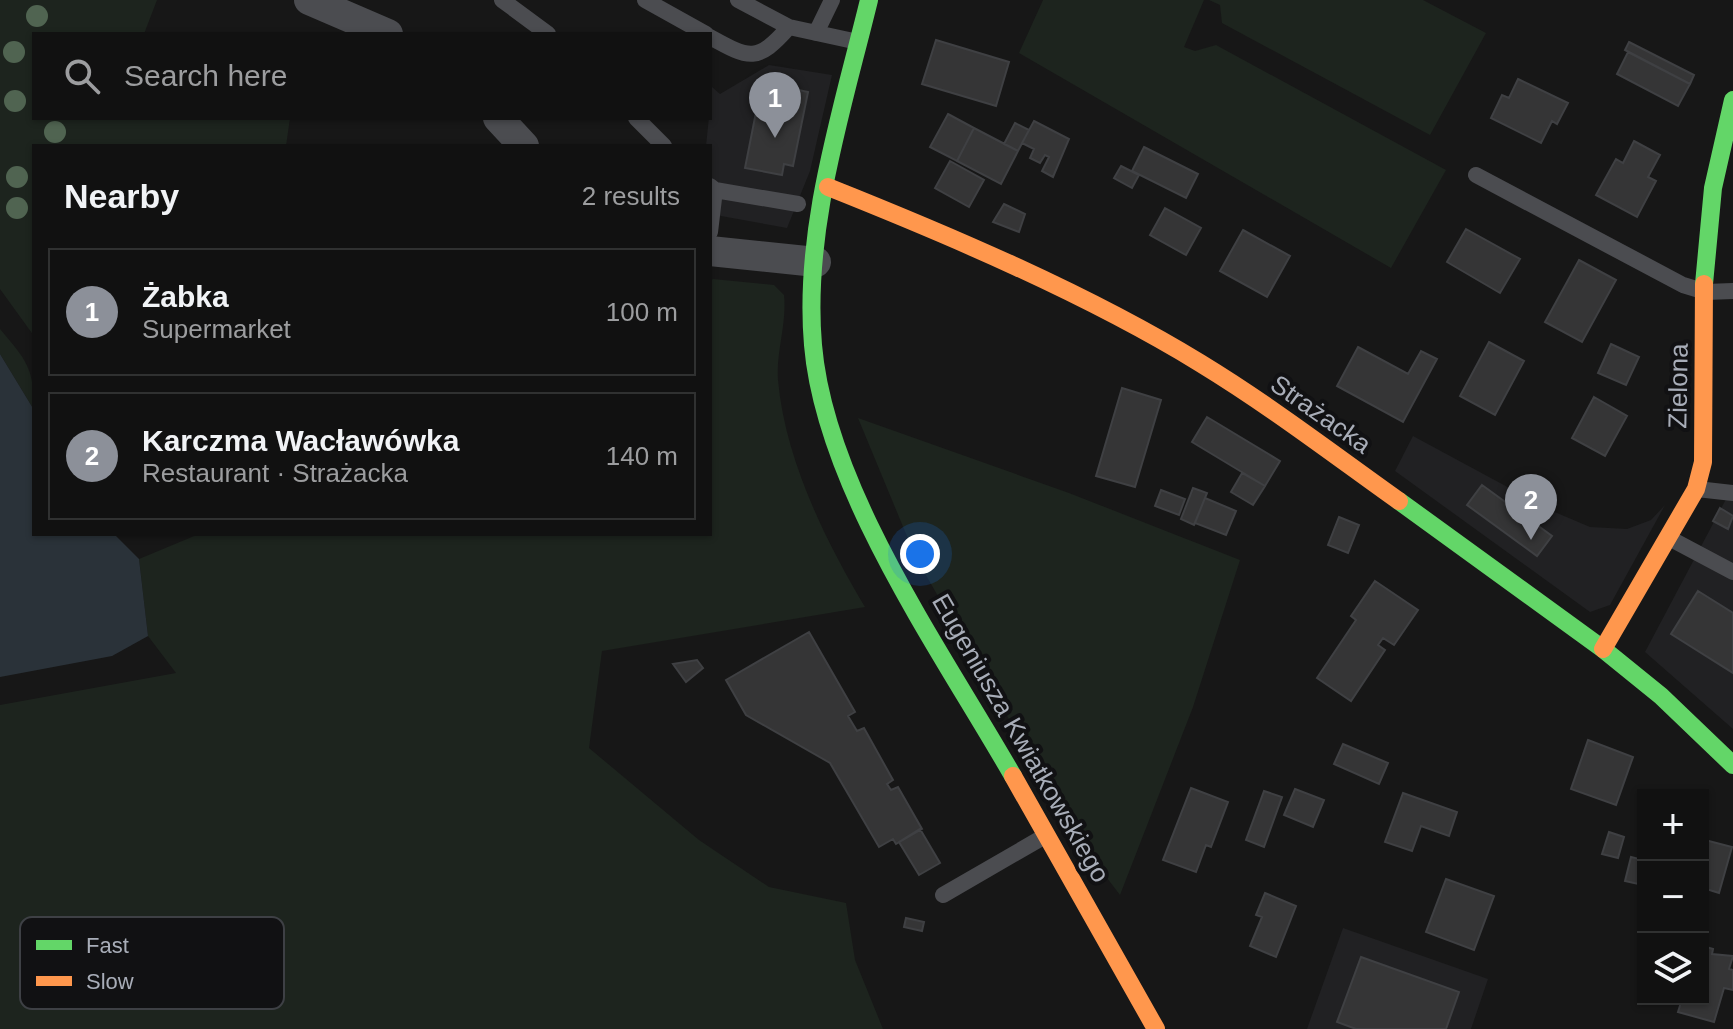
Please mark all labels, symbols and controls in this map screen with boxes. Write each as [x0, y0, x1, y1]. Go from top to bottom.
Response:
search box [32, 32, 712, 120]
icon: search [60, 54, 104, 98]
text: Search here [124, 59, 287, 92]
pin: 1 [749, 72, 801, 138]
text: Nearby [64, 177, 179, 215]
text: 2 results [582, 181, 680, 211]
text: Żabka [142, 280, 229, 313]
text: 1 [85, 297, 99, 327]
text: 100 m [606, 297, 678, 327]
text: Supermarket [142, 314, 291, 344]
street label: Zielona [1662, 343, 1694, 429]
street label: Strażacka [1265, 369, 1377, 460]
text: Karczma Wacławówka [142, 424, 459, 457]
text: 2 [85, 441, 99, 471]
text: 140 m [606, 441, 678, 471]
text: Restaurant · Strażacka [142, 458, 408, 488]
pin: 2 [1505, 474, 1557, 540]
your location [900, 534, 940, 574]
street label: Eugeniusza Kwiatkowskiego [926, 588, 1116, 888]
map controls [1637, 789, 1709, 1005]
button: + [1637, 789, 1709, 861]
button: − [1637, 861, 1709, 933]
legend [20, 917, 284, 1009]
text: Fast [86, 933, 129, 958]
button: layers [1637, 933, 1709, 1005]
text: Slow [86, 969, 134, 994]

